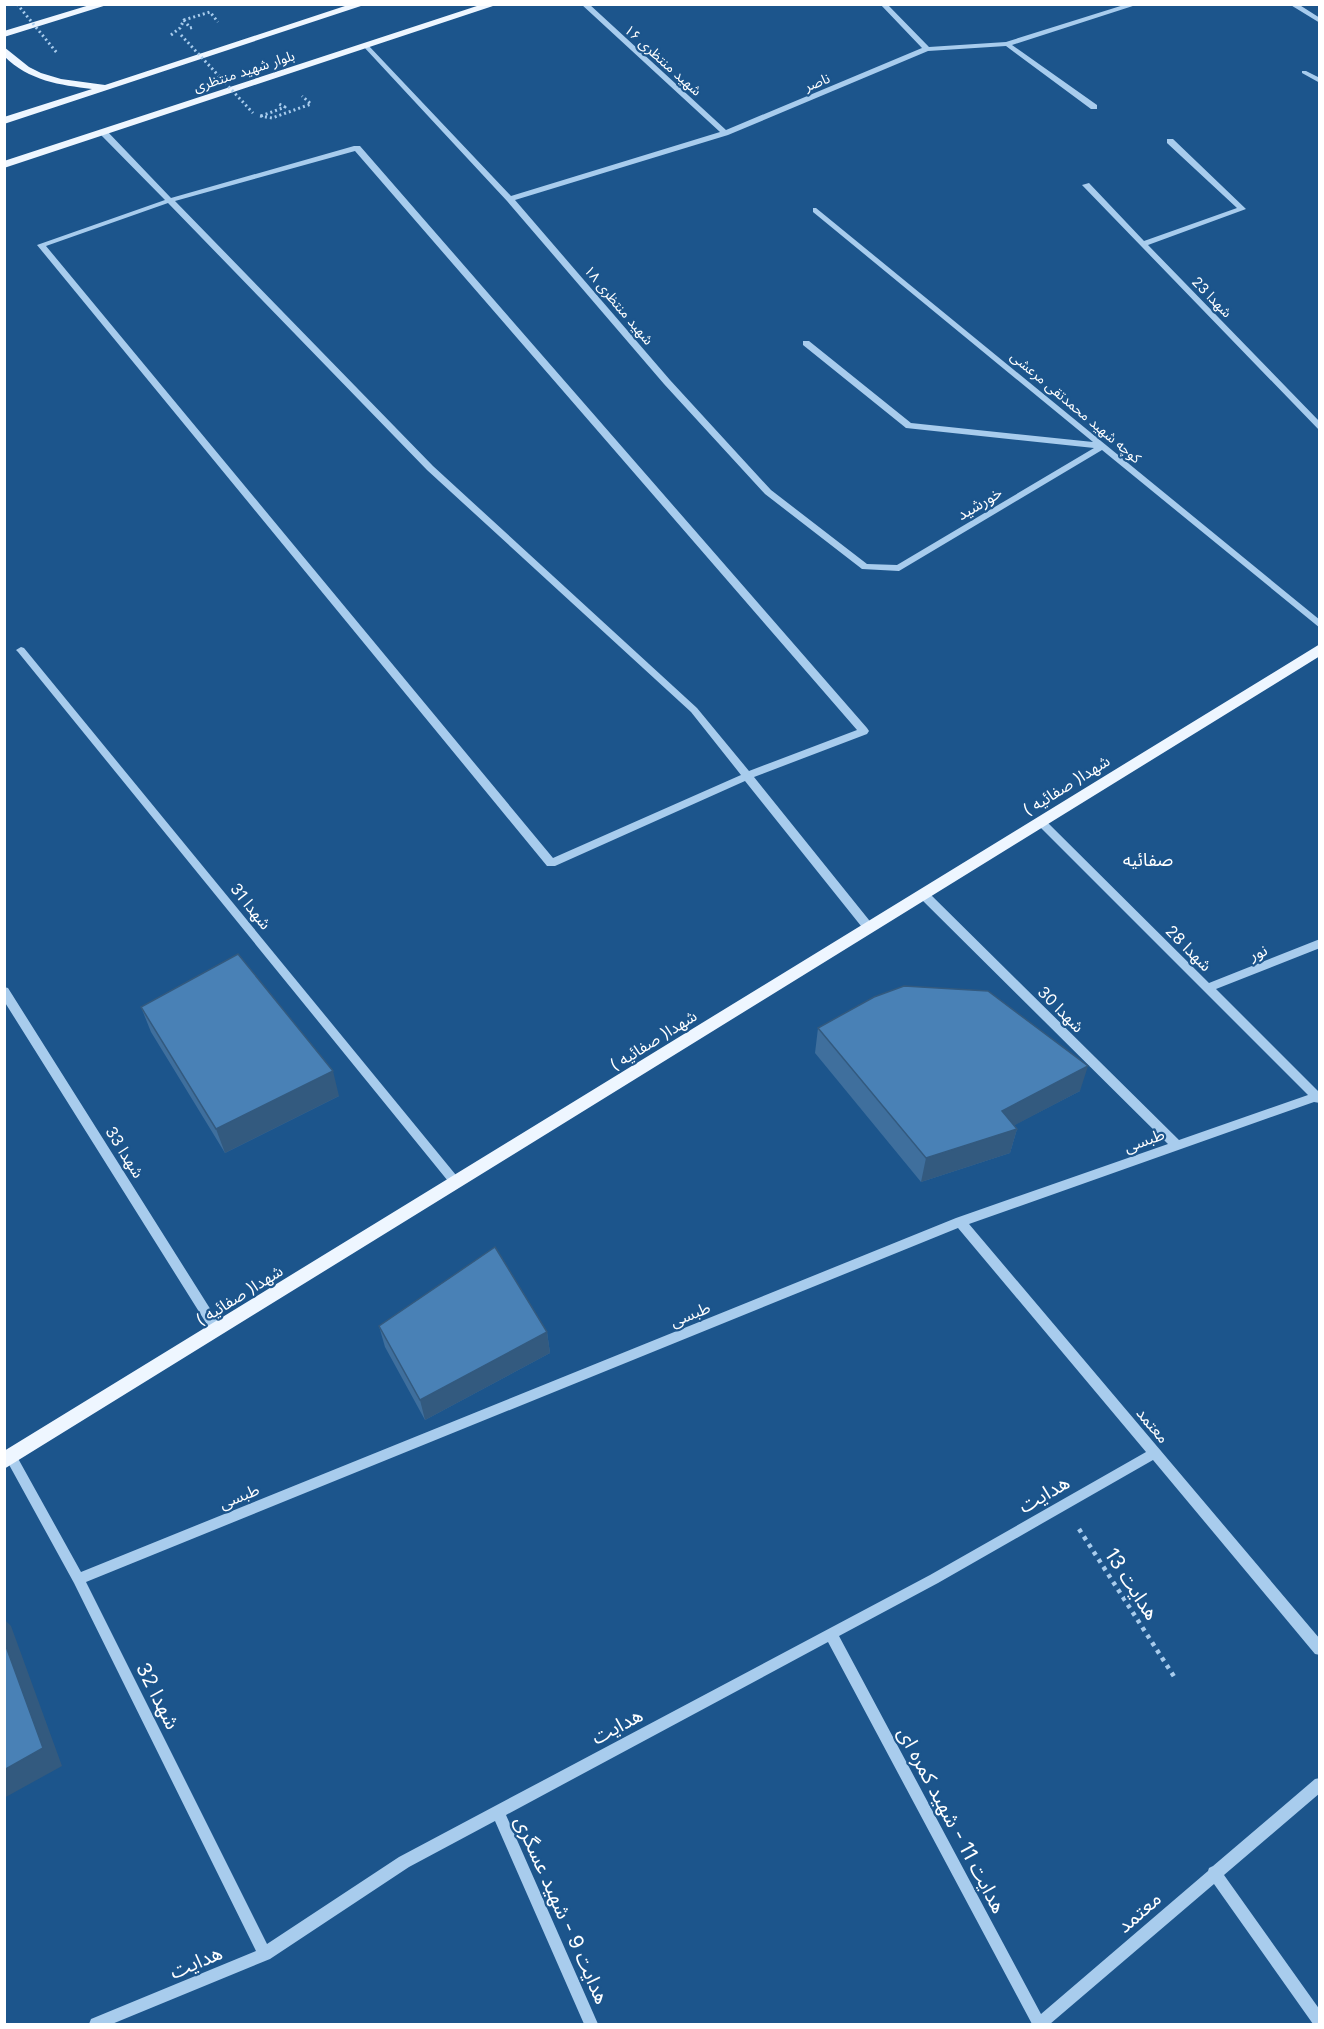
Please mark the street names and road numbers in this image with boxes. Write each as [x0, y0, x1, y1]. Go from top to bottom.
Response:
street label: شهید منتظری ۱۶ [621, 20, 706, 100]
street label: بلوار شهید منتظری [191, 46, 297, 96]
street label: ناصر [801, 69, 833, 96]
street label: شهید منتظری ۱۸ [581, 262, 657, 348]
street label: شهدا 23 [1188, 273, 1236, 321]
street label: کوچه شهید محمدتقی مرعشی [1006, 347, 1145, 468]
street label: خورشید [953, 482, 1005, 524]
street label: شهدا( صفائیه ) [1019, 750, 1113, 820]
street label: شهدا 31 [226, 879, 276, 933]
street label: شهدا 28 [1162, 921, 1216, 975]
street label: نور [1245, 939, 1270, 965]
street label: شهدا 30 [1034, 982, 1088, 1036]
street label: شهدا( صفائیه ) [606, 1005, 700, 1075]
street label: شهدا 33 [101, 1122, 149, 1182]
street label: طبسی [1121, 1123, 1167, 1157]
street label: شهدا( صفائیه ) [192, 1260, 286, 1330]
street label: طبسی [667, 1297, 713, 1331]
street label: معتمد [1132, 1403, 1174, 1447]
street label: هدایت [1014, 1470, 1074, 1518]
street label: طبسی [216, 1479, 262, 1513]
street label: هدایت 13 [1100, 1544, 1164, 1624]
street label: شهدا 32 [131, 1659, 185, 1733]
street label: هدایت [587, 1703, 647, 1749]
street label: هدایت 11 - شهید کمره ای [893, 1723, 1011, 1917]
street label: هدایت 9 - شهید عسگری [510, 1812, 614, 2008]
street label: معتمد [1112, 1886, 1166, 1938]
street label: هدایت [166, 1940, 226, 1984]

